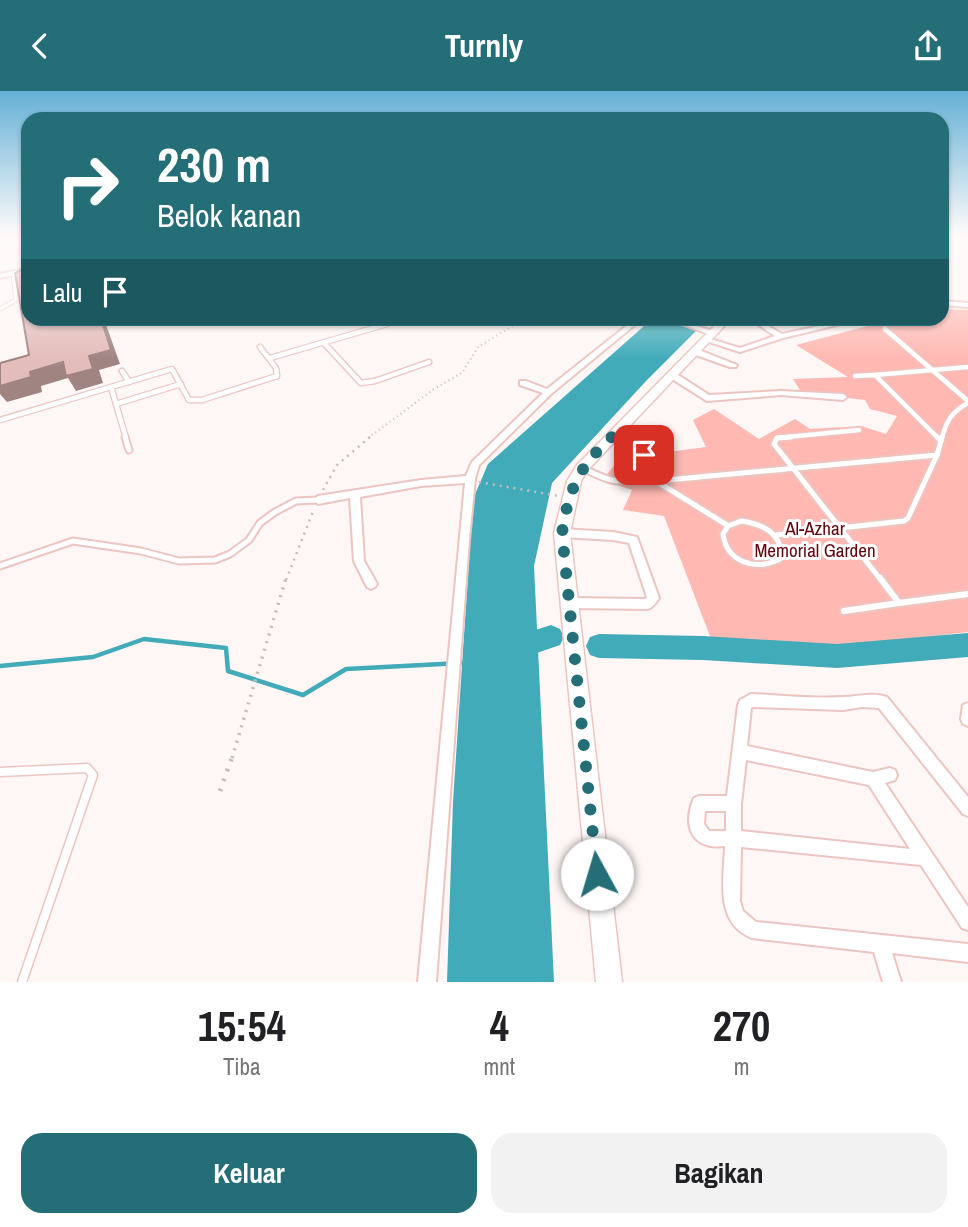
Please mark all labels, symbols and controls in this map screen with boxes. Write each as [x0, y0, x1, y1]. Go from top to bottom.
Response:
text: Turnly [445, 24, 523, 67]
icon: back [21, 27, 59, 65]
icon: share [909, 27, 947, 65]
text: 230 m [157, 131, 271, 197]
icon: right [42, 140, 133, 231]
text: Belok kanan [157, 194, 301, 237]
icon: arrive [96, 273, 134, 311]
text: Lalu [42, 275, 82, 310]
pin [614, 425, 674, 485]
icon: arrive [625, 436, 663, 474]
park label: Al-Azhar Memorial Garden [754, 515, 876, 563]
position arrow [560, 837, 634, 911]
text: 15:54 [198, 998, 286, 1054]
text: 4 [490, 998, 509, 1054]
text: 270 [713, 998, 770, 1054]
text: Tiba [223, 1051, 260, 1082]
text: mnt [484, 1051, 515, 1082]
text: m [734, 1051, 749, 1082]
button: Keluar [21, 1133, 477, 1213]
button: Bagikan [491, 1133, 947, 1213]

